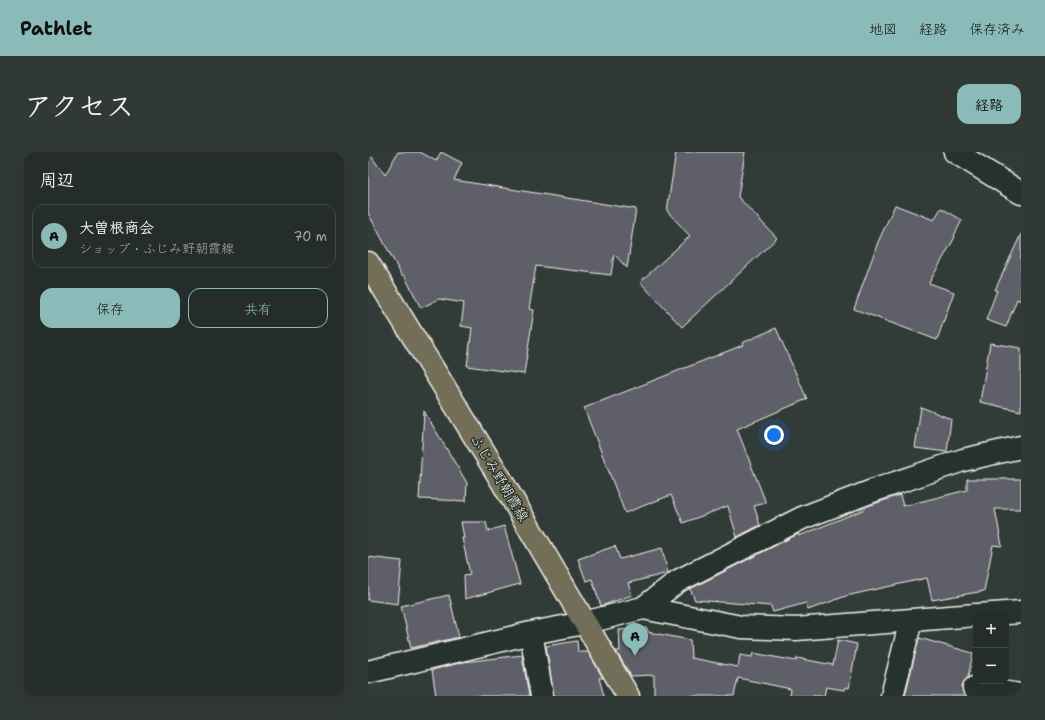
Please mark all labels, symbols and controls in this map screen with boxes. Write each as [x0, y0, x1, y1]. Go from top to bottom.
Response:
text: Pathlet [20, 16, 92, 41]
text: 地図 [869, 20, 897, 38]
text: 経路 [919, 20, 947, 38]
text: 保存済み [969, 20, 1025, 38]
button: 経路 [957, 84, 1021, 124]
text: アクセス [24, 87, 134, 125]
text: 周辺 [40, 169, 74, 191]
text: 大曽根商会 [79, 218, 154, 238]
text: A [49, 228, 59, 245]
text: 70 m [293, 228, 327, 245]
text: ショップ · ふじみ野朝霞線 [79, 240, 234, 257]
button: 保存 [40, 288, 180, 328]
button: 共有 [188, 288, 328, 328]
your location [764, 425, 784, 445]
street label: ふじみ野朝霞線 [467, 431, 533, 525]
map controls [973, 612, 1009, 684]
button: + [973, 612, 1009, 648]
pin: A [622, 623, 648, 656]
button: − [973, 648, 1009, 684]

